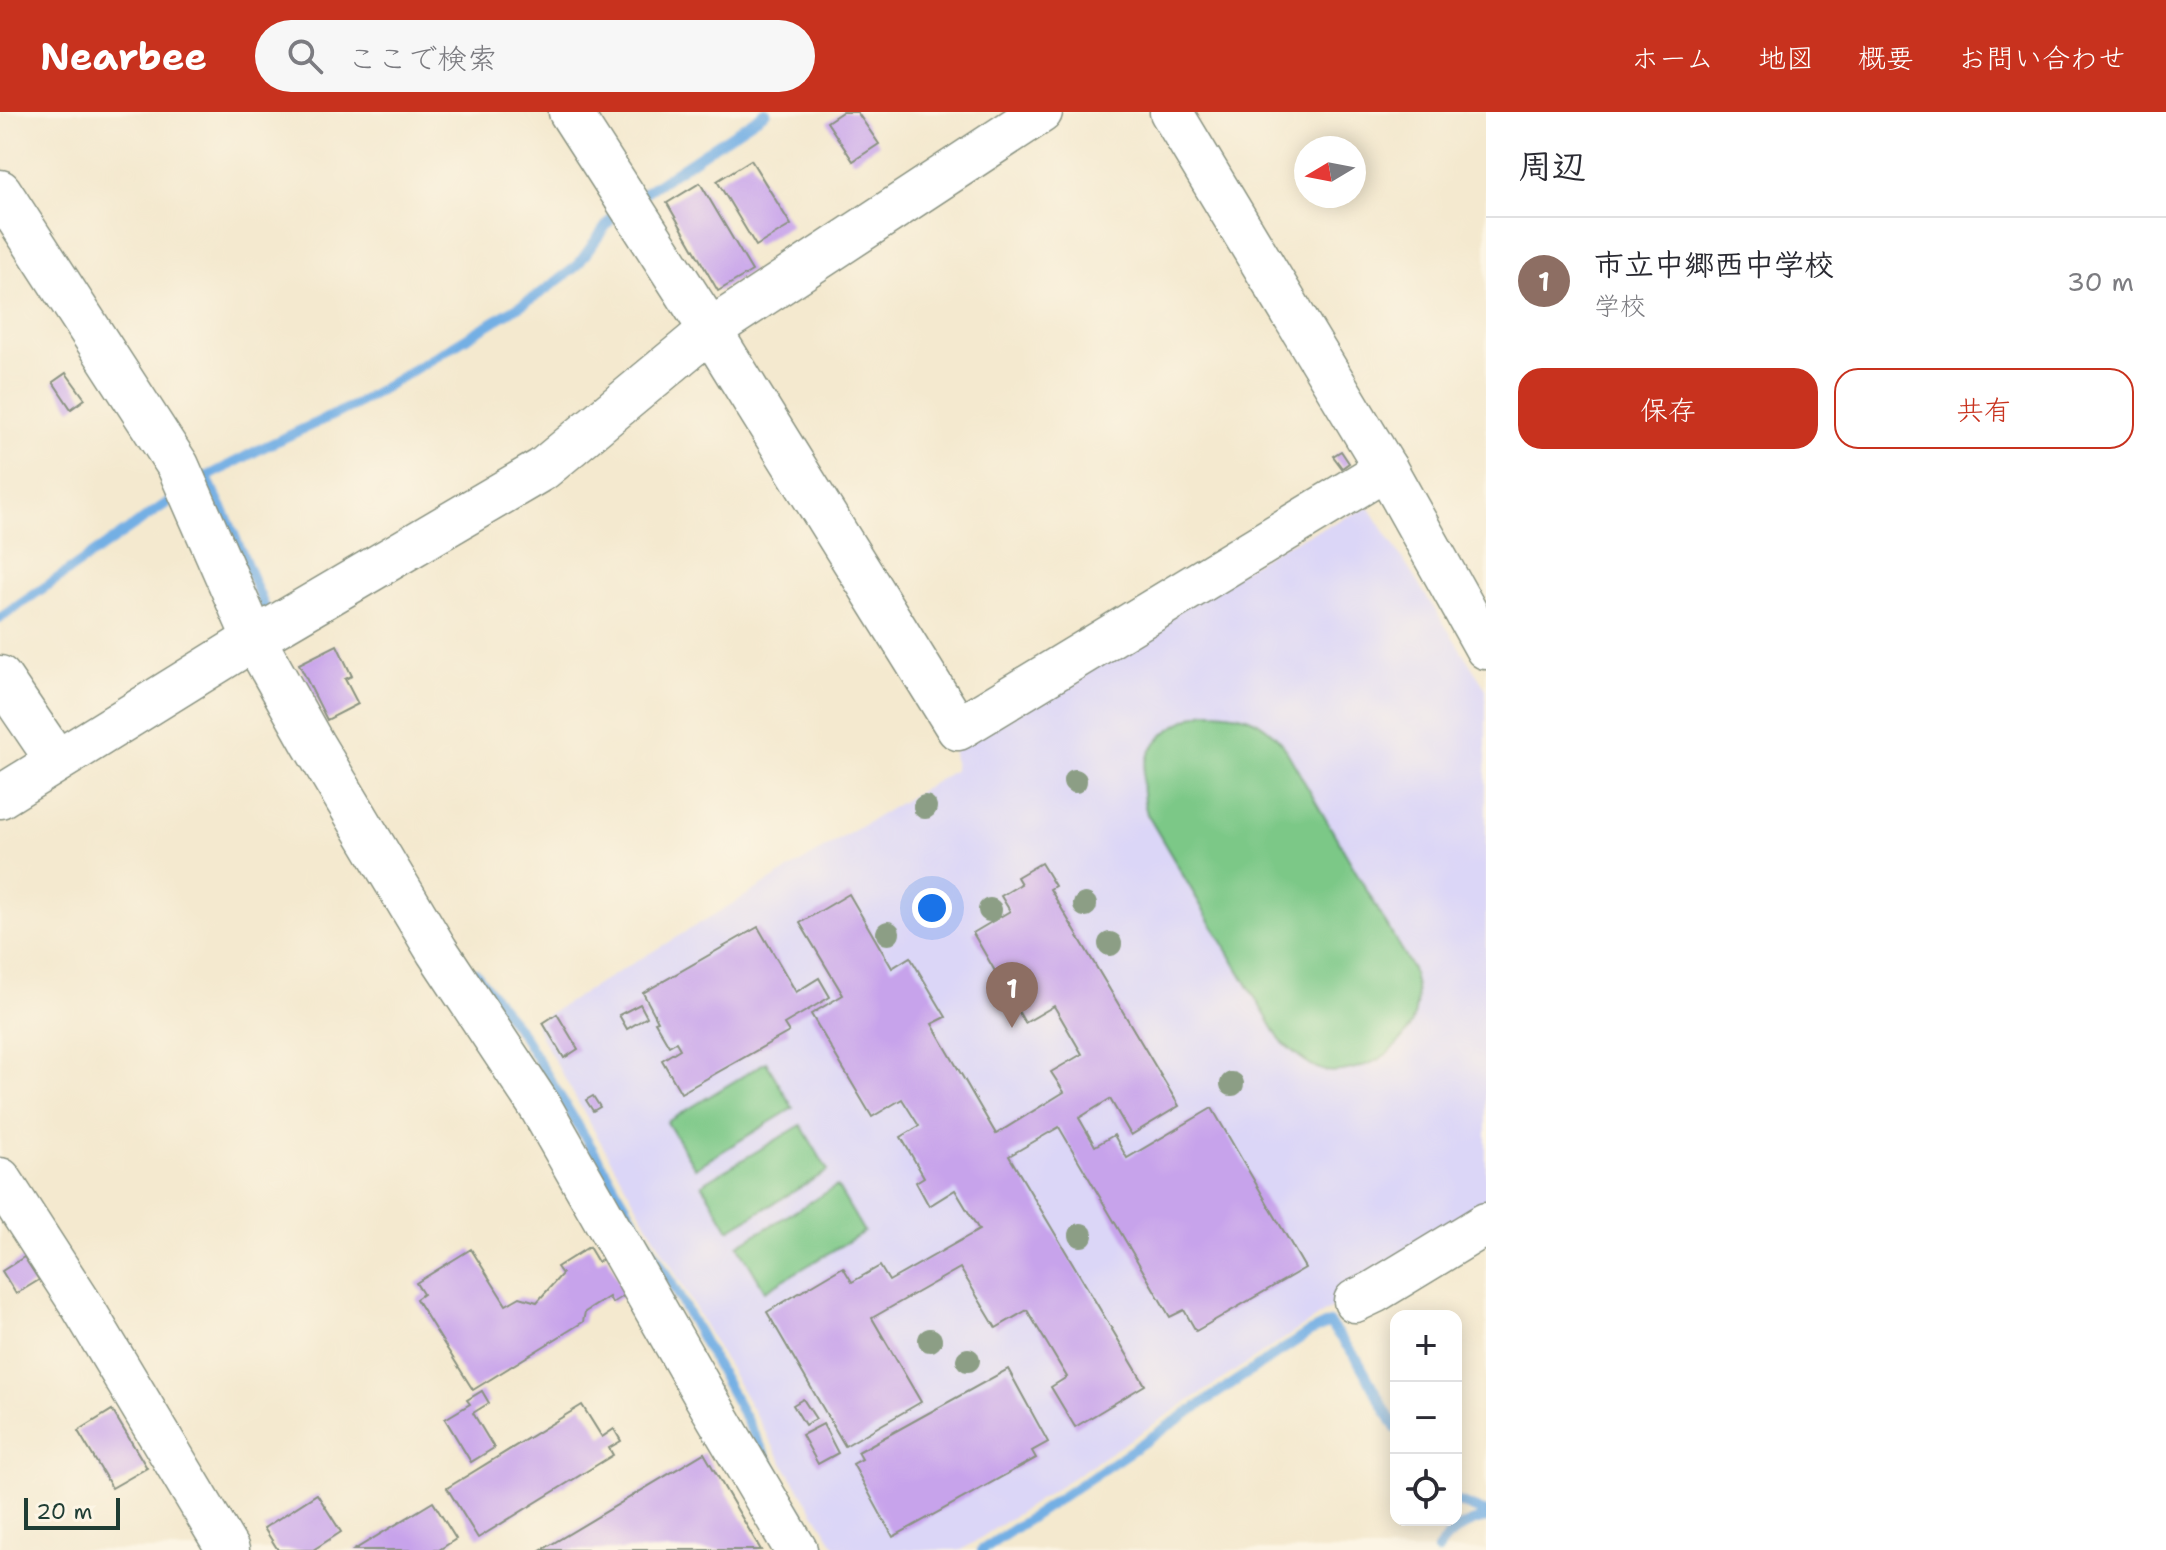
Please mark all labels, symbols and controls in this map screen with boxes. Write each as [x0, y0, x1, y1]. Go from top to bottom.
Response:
search box [255, 20, 815, 92]
text: Nearbee [40, 31, 207, 82]
icon: search [283, 34, 327, 78]
text: ここで検索 [347, 38, 497, 79]
text: ホーム [1631, 39, 1714, 77]
text: 地図 [1758, 39, 1814, 77]
text: 概要 [1858, 39, 1914, 77]
text: お問い合わせ [1958, 39, 2126, 77]
north arrow [1294, 136, 1366, 208]
text: 周辺 [1518, 143, 1586, 189]
text: 市立中郷西中学校 [1594, 244, 1834, 285]
text: 1 [1538, 264, 1550, 299]
text: 30 m [2067, 264, 2134, 299]
text: 学校 [1594, 288, 1646, 323]
button: 保存 [1518, 368, 1818, 449]
button: 共有 [1834, 368, 2134, 449]
your location [912, 888, 952, 928]
pin: 1 [986, 962, 1038, 1028]
map controls [1390, 1310, 1462, 1526]
button: + [1390, 1310, 1462, 1382]
button: − [1390, 1382, 1462, 1454]
button: locate [1390, 1454, 1462, 1526]
scale bar [24, 1494, 120, 1530]
text: 20 m [36, 1497, 93, 1526]

